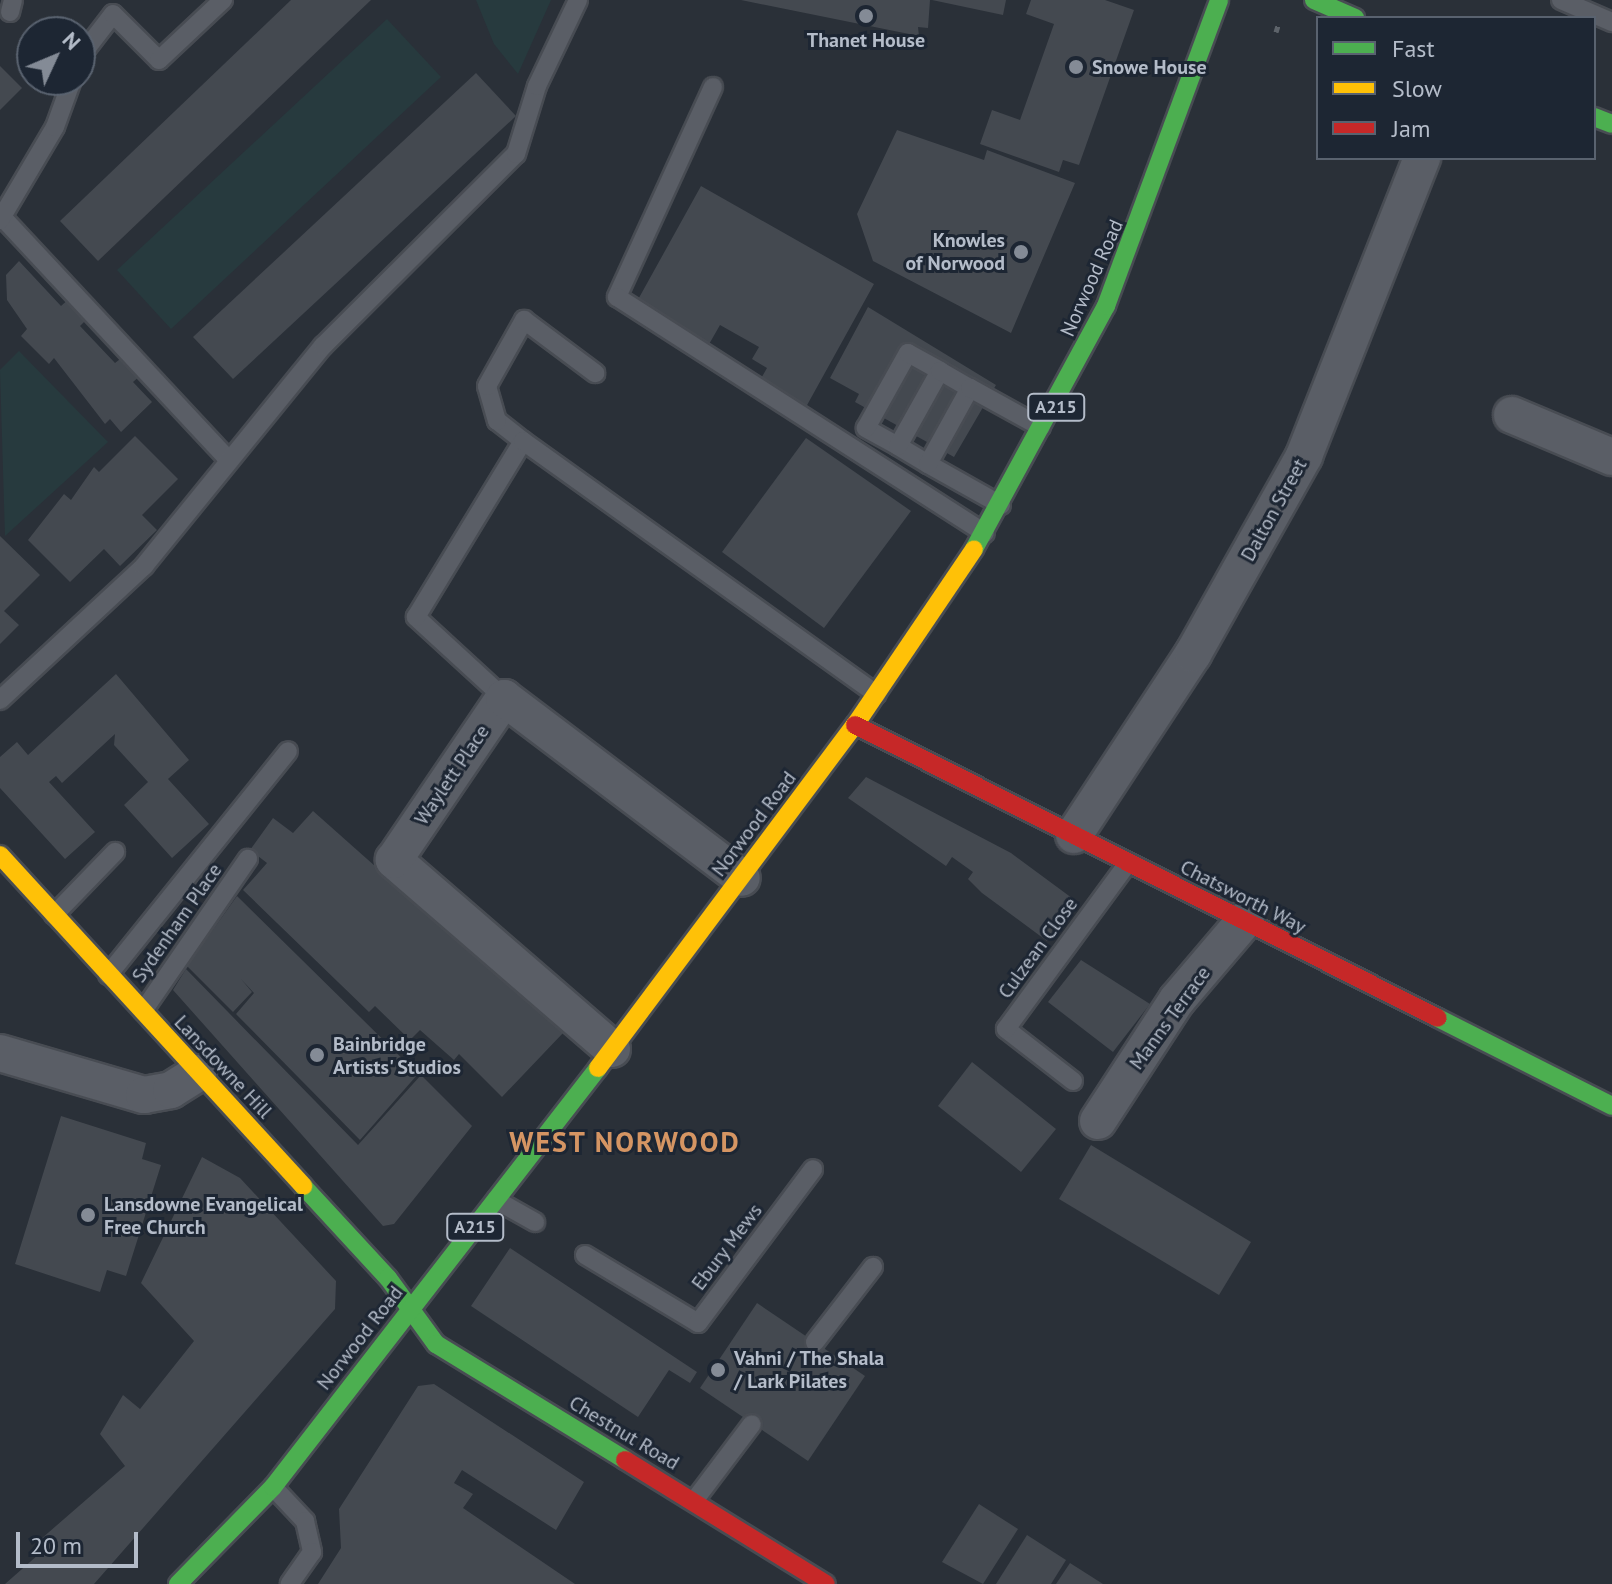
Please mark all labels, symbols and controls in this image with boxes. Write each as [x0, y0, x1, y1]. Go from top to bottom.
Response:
marker: Thanet House [857, 7, 875, 25]
north arrow [16, 16, 96, 96]
legend [1316, 16, 1596, 160]
text: N [57, 26, 87, 56]
place label: Thanet House [807, 28, 925, 52]
text: Fast [1392, 33, 1435, 64]
place label: Snowe House [1092, 55, 1207, 79]
marker: Snowe House [1067, 58, 1085, 76]
text: Slow [1392, 73, 1442, 104]
text: Jam [1392, 113, 1430, 144]
street label: Norwood Road [1056, 216, 1128, 340]
place label: Knowles of Norwood [906, 228, 1005, 275]
marker: Knowles of Norwood [1012, 243, 1030, 261]
road number: A215 [1026, 393, 1086, 421]
street label: Dalton Street [1236, 455, 1312, 565]
street label: Waylett Place [410, 720, 494, 830]
street label: Norwood Road [707, 767, 801, 881]
street label: Chatsworth Way [1176, 855, 1310, 939]
street label: Sydenham Place [127, 859, 227, 987]
street label: Culzean Close [993, 893, 1083, 1003]
street label: Manns Terrace [1124, 961, 1216, 1075]
street label: Lansdowne Hill [169, 1011, 277, 1123]
place label: Bainbridge Artists' Studios [333, 1032, 463, 1079]
marker: Bainbridge Artists' Studios [308, 1046, 326, 1064]
district label: WEST NORWOOD [509, 1125, 741, 1159]
place label: Lansdowne Evangelical Free Church [104, 1192, 303, 1239]
street label: Ebury Mews [687, 1199, 767, 1295]
marker: Lansdowne Evangelical Free Church [79, 1206, 97, 1224]
road number: A215 [445, 1213, 505, 1241]
street label: Norwood Road [312, 1281, 408, 1395]
place label: Vahni / The Shala / Lark Pilates [734, 1346, 885, 1393]
marker: Vahni / The Shala / Lark Pilates [709, 1361, 727, 1379]
street label: Chestnut Road [565, 1391, 683, 1475]
scale bar [20, 1516, 142, 1566]
text: 20 m [30, 1530, 82, 1561]

